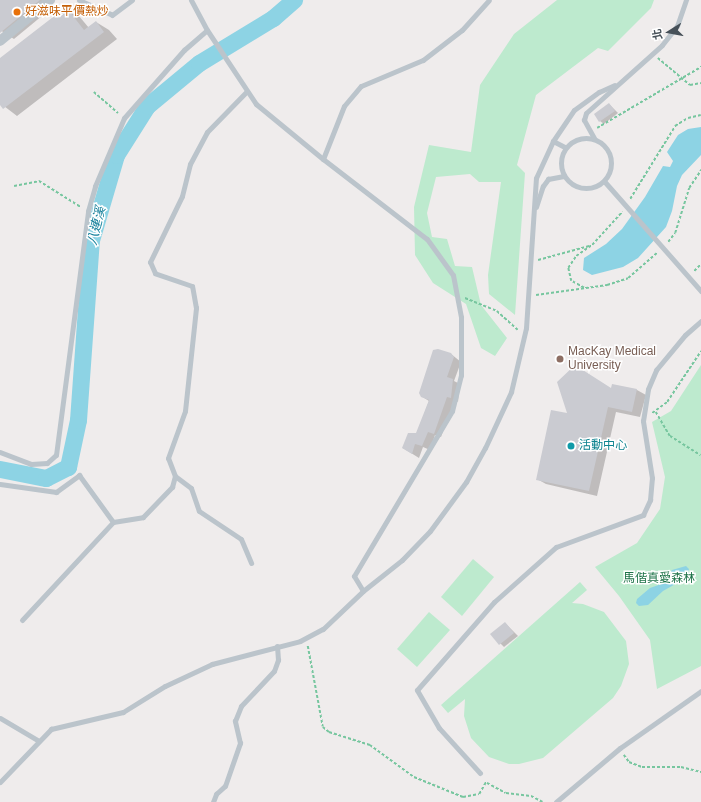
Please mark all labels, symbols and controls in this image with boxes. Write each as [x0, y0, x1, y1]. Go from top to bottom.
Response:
place label: 好滋味平價熱炒 [25, 5, 109, 19]
marker: 好滋味平價熱炒 [12, 7, 22, 17]
north arrow [649, 12, 689, 52]
text: 北 [650, 28, 664, 41]
water label: 八連溪 [85, 205, 109, 247]
place label: MacKay Medical University [568, 345, 656, 373]
marker: MacKay Medical University [555, 354, 565, 364]
place label: 活動中心 [579, 439, 627, 453]
marker: 活動中心 [566, 441, 576, 451]
park label: 馬偕真愛森林 [623, 572, 695, 586]

